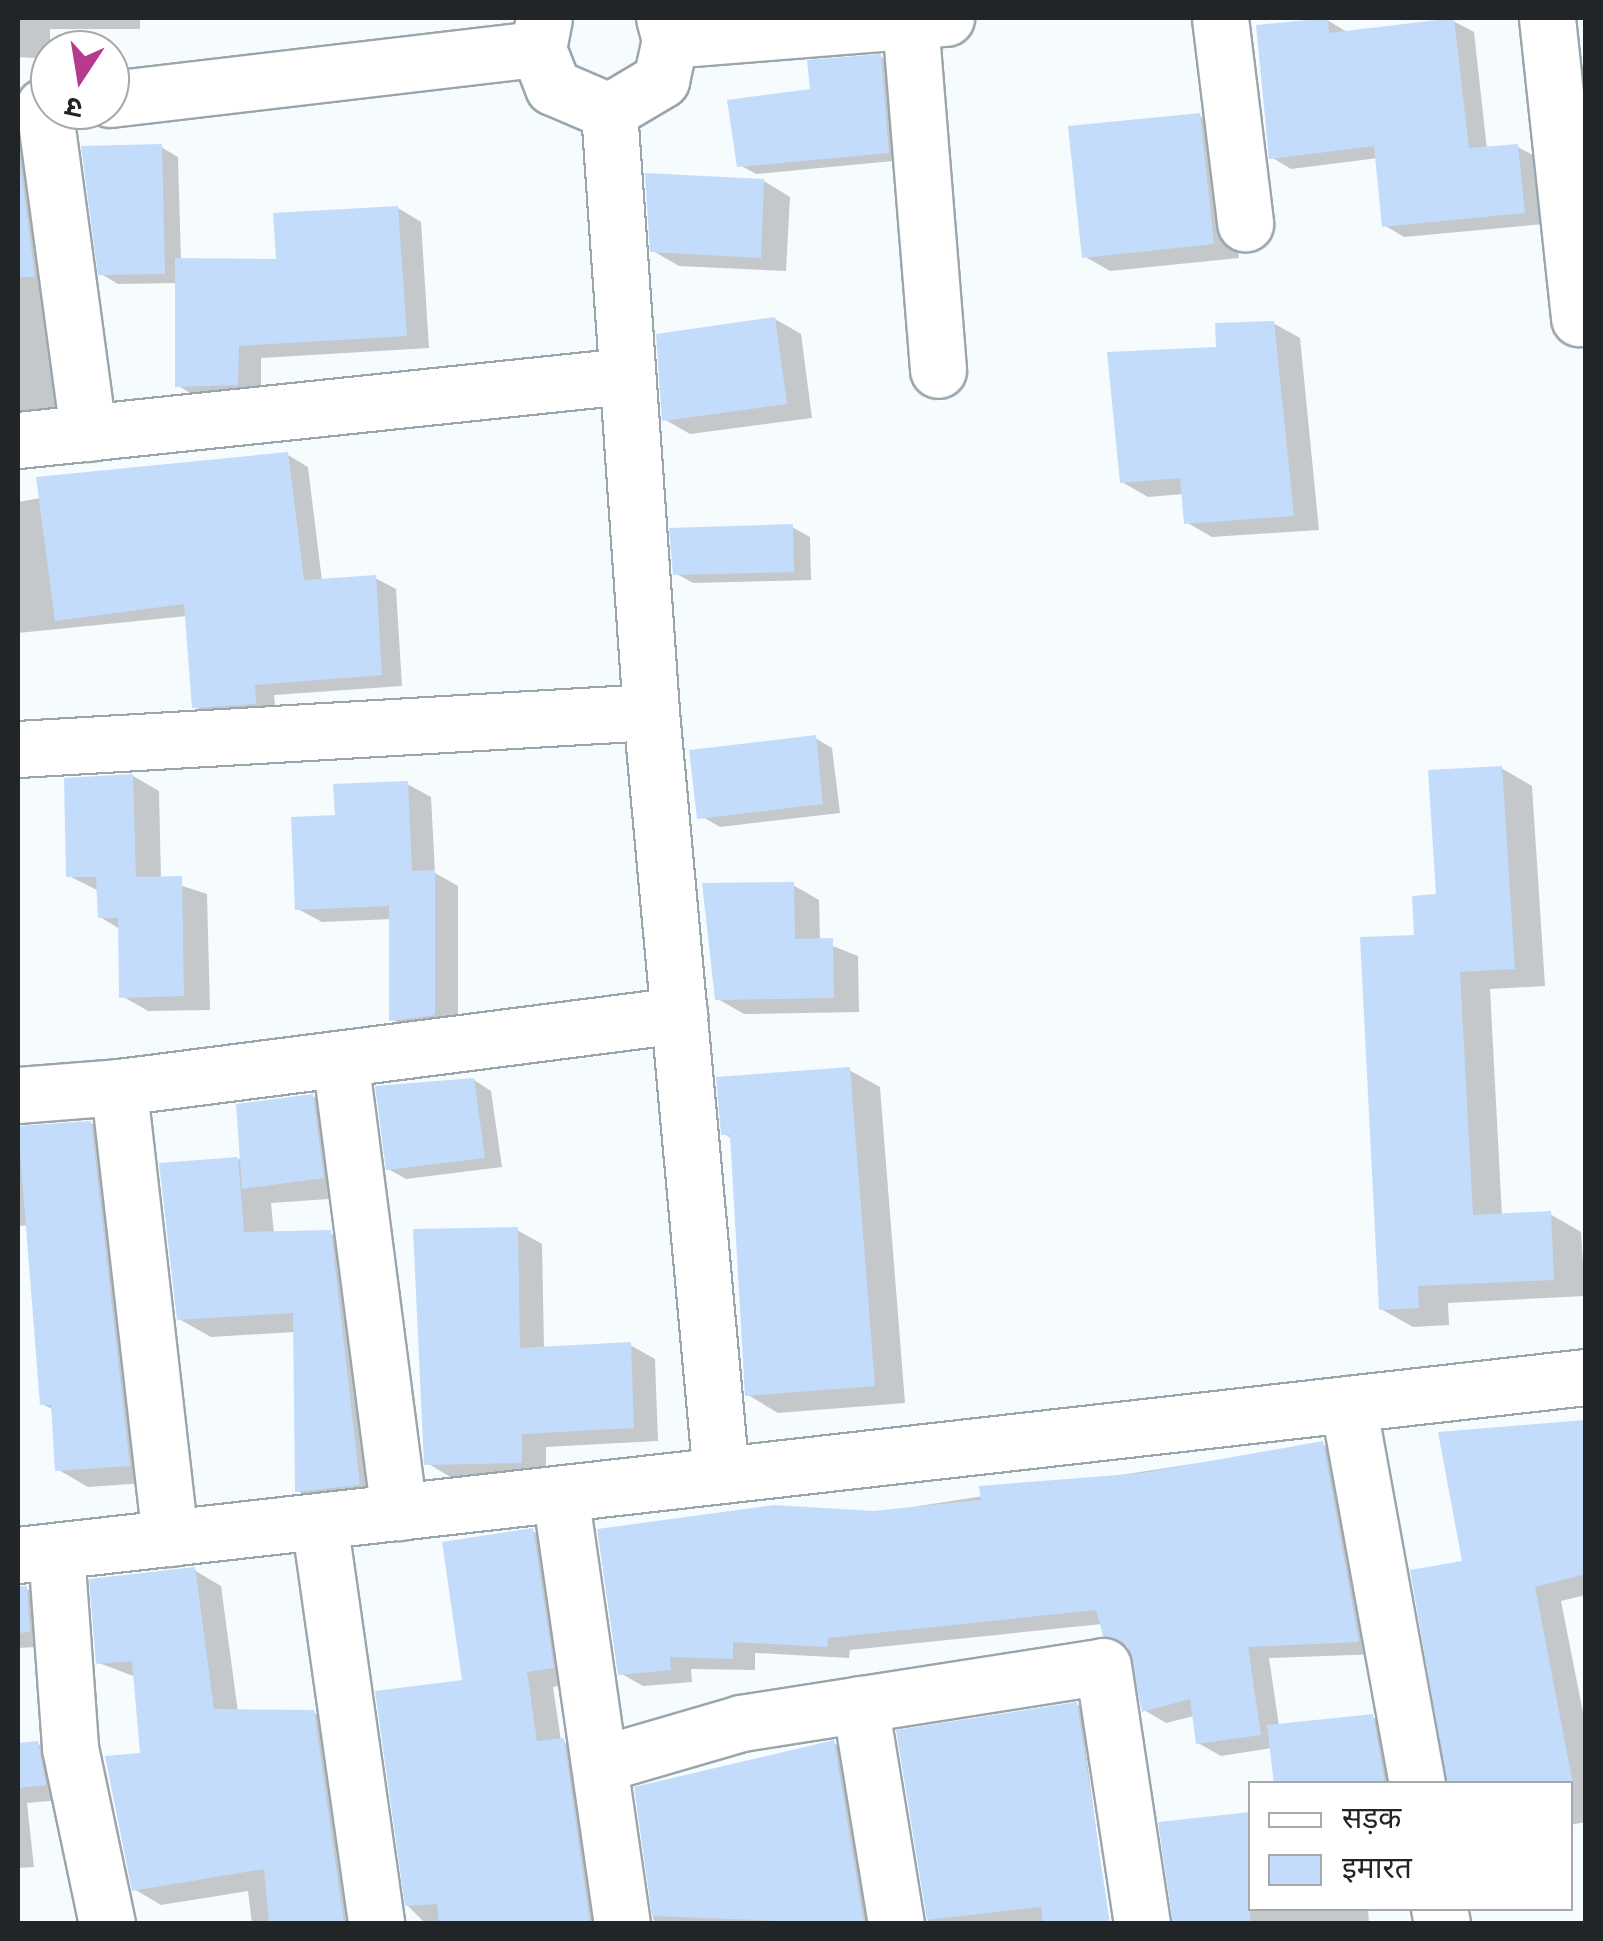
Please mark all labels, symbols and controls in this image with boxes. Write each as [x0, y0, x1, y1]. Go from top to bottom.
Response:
north arrow [30, 30, 130, 130]
text: उ [63, 89, 86, 126]
legend [1248, 1781, 1573, 1911]
text: सड़क [1342, 1800, 1401, 1837]
text: इमारत [1342, 1850, 1412, 1887]

